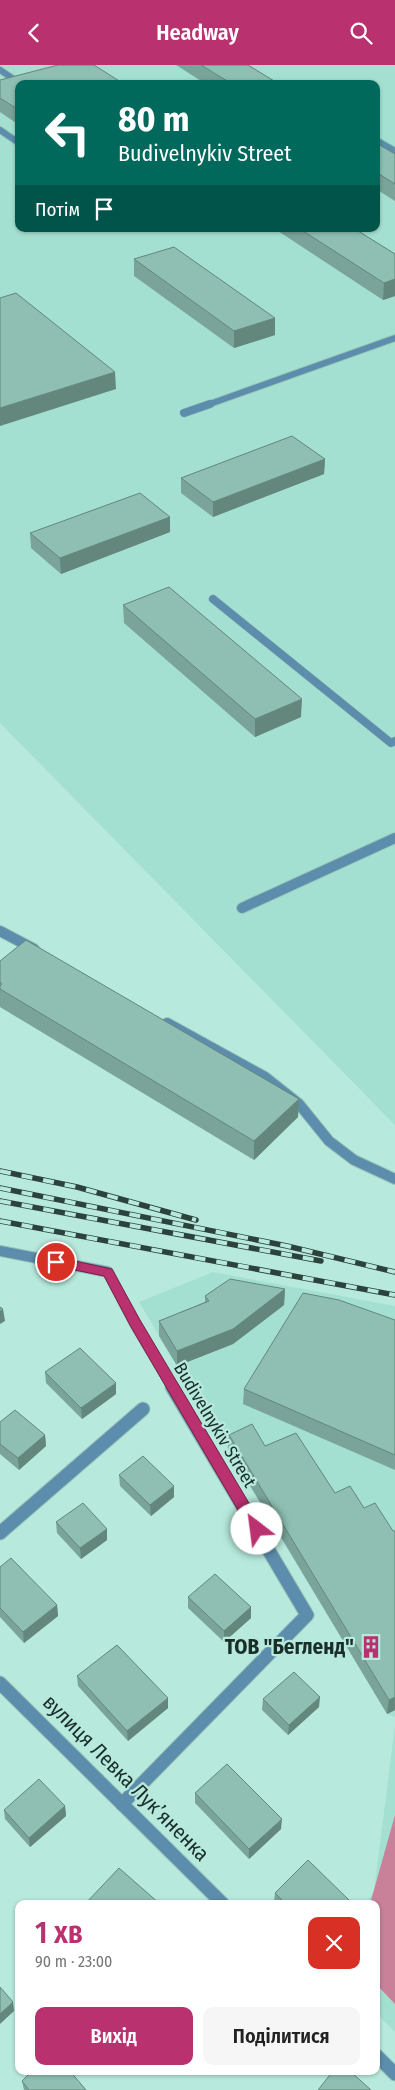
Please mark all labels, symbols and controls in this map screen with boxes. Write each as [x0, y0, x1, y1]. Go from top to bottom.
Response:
icon: back [20, 19, 48, 47]
text: Headway [156, 19, 239, 46]
icon: search [347, 19, 375, 47]
text: 80 m [118, 98, 190, 140]
icon: left [35, 100, 100, 165]
text: Budivelnykiv Street [118, 140, 291, 167]
icon: arrive [90, 195, 118, 223]
text: Потім [35, 198, 80, 221]
pin [35, 1241, 77, 1283]
icon: arrive [42, 1248, 70, 1276]
street label: Budivelnykiv Street [169, 1359, 261, 1492]
position arrow [230, 1502, 282, 1554]
place label: ТОВ "Бегленд" [225, 1634, 354, 1660]
building icon: ТОВ "Бегленд" [358, 1634, 384, 1660]
street label: вулиця Левка Лукʼяненка [37, 1689, 215, 1867]
text: 1 хв [35, 1915, 83, 1951]
button: close [308, 1917, 360, 1969]
text: 90 m · 23:00 [35, 1952, 112, 1971]
button: Вихід [35, 2007, 193, 2065]
button: Поділитися [203, 2007, 360, 2065]

